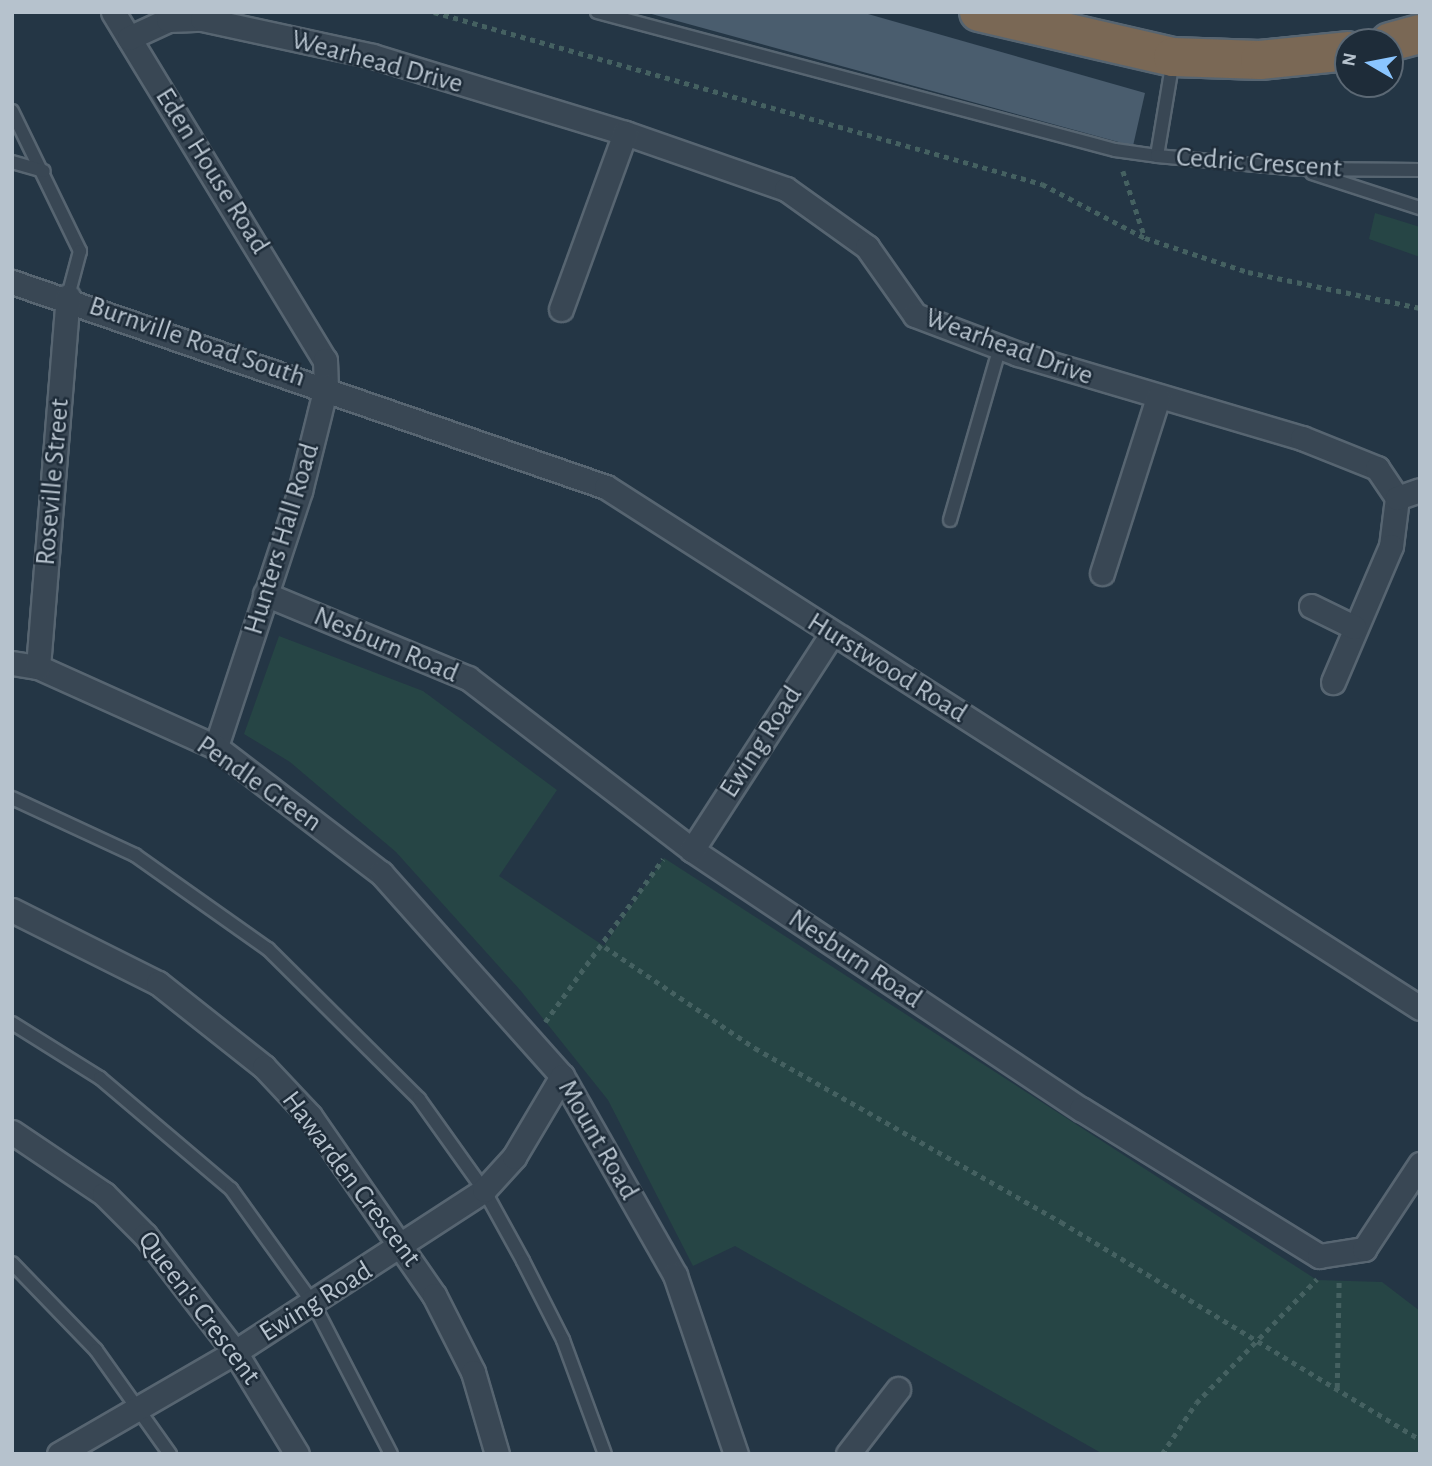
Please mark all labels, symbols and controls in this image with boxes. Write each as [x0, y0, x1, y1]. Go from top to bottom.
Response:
street label: Wearhead Drive [288, 23, 466, 101]
north arrow [1334, 28, 1404, 98]
text: N [1339, 51, 1360, 68]
street label: Eden House Road [148, 82, 276, 260]
street label: Cedric Crescent [1175, 140, 1343, 186]
street label: Burnville Road South [84, 289, 310, 395]
street label: Wearhead Drive [920, 301, 1098, 393]
street label: Roseville Street [29, 397, 77, 567]
street label: Hunters Hall Road [237, 439, 327, 639]
street label: Nesburn Road [309, 599, 463, 691]
street label: Hurstwood Road [801, 606, 973, 730]
street label: Ewing Road [712, 680, 810, 804]
street label: Pendle Green [190, 729, 328, 839]
street label: Nesburn Road [782, 902, 928, 1016]
street label: Mount Road [550, 1074, 646, 1206]
street label: Hawarden Crescent [274, 1085, 428, 1273]
street label: Queen's Crescent [130, 1225, 268, 1391]
street label: Ewing Road [253, 1254, 379, 1350]

